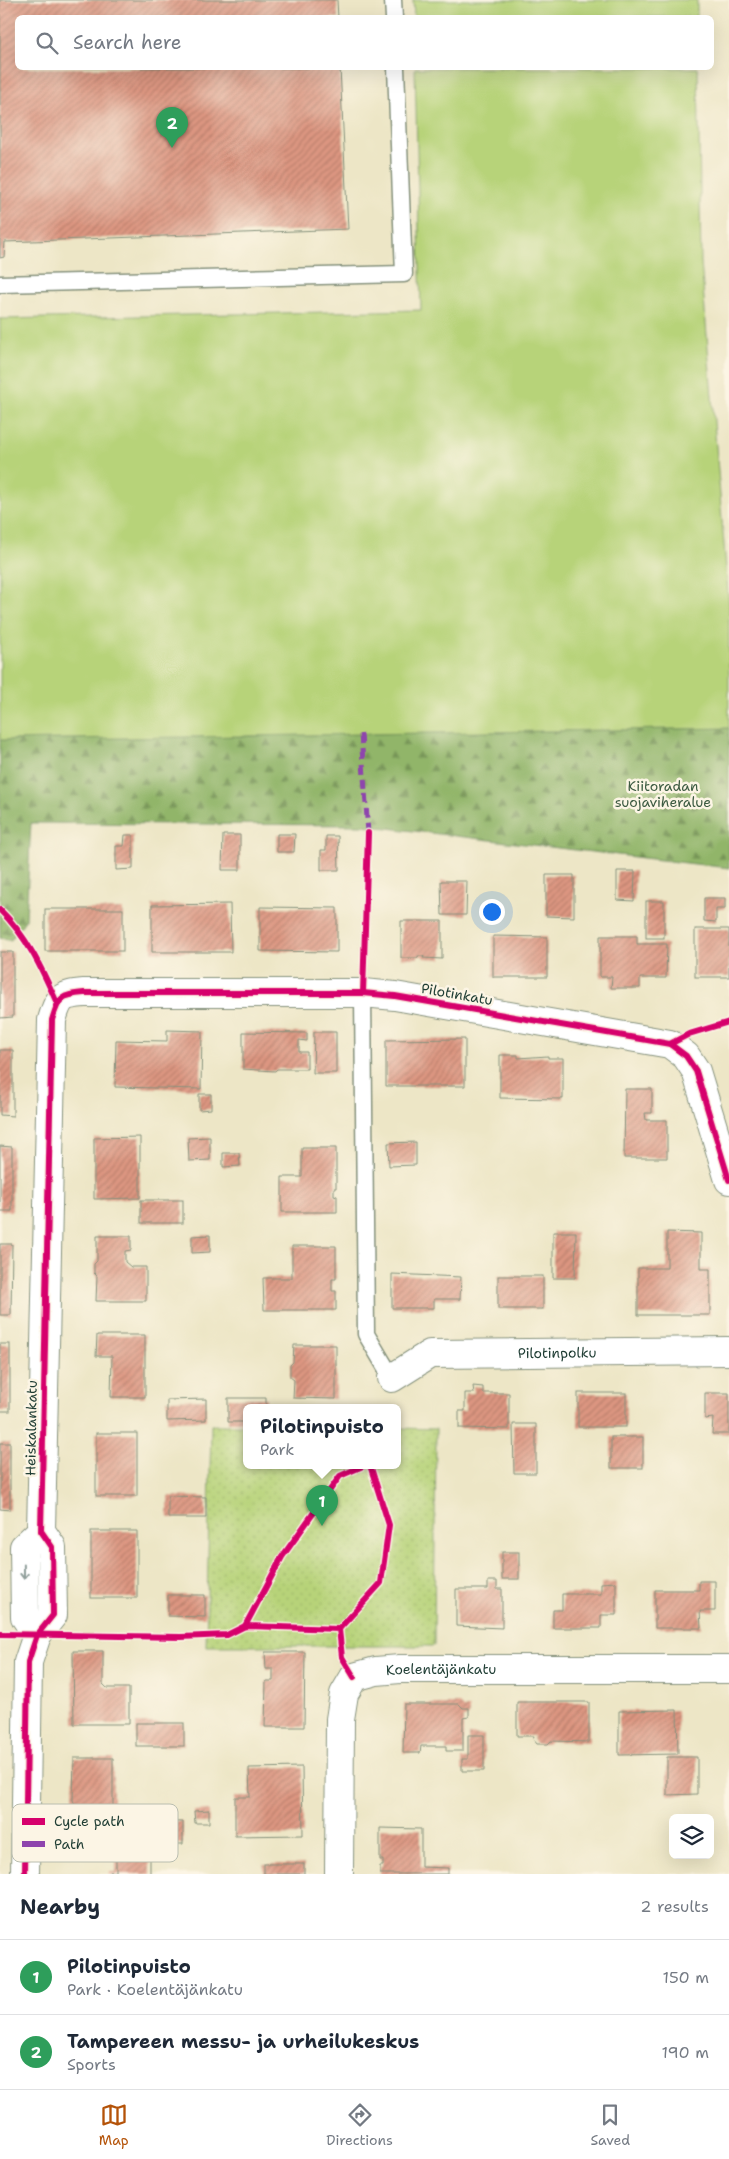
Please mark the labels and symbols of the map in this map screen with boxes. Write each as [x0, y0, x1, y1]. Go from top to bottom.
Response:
pin: 2 [156, 107, 188, 148]
park label: Kiitoradan suojaviheralue [615, 777, 711, 811]
your location [479, 899, 505, 925]
street label: Pilotinkatu [420, 979, 494, 1009]
street label: Pilotinpolku [518, 1343, 597, 1362]
street label: Heiskalankatu [21, 1380, 41, 1476]
pin: 1 [306, 1485, 338, 1526]
one-way arrow [20, 1564, 29, 1580]
street label: Koelentäjänkatu [385, 1660, 496, 1679]
legend [12, 1804, 178, 1862]
text: Cycle path [54, 1812, 125, 1830]
text: Path [54, 1835, 85, 1853]

